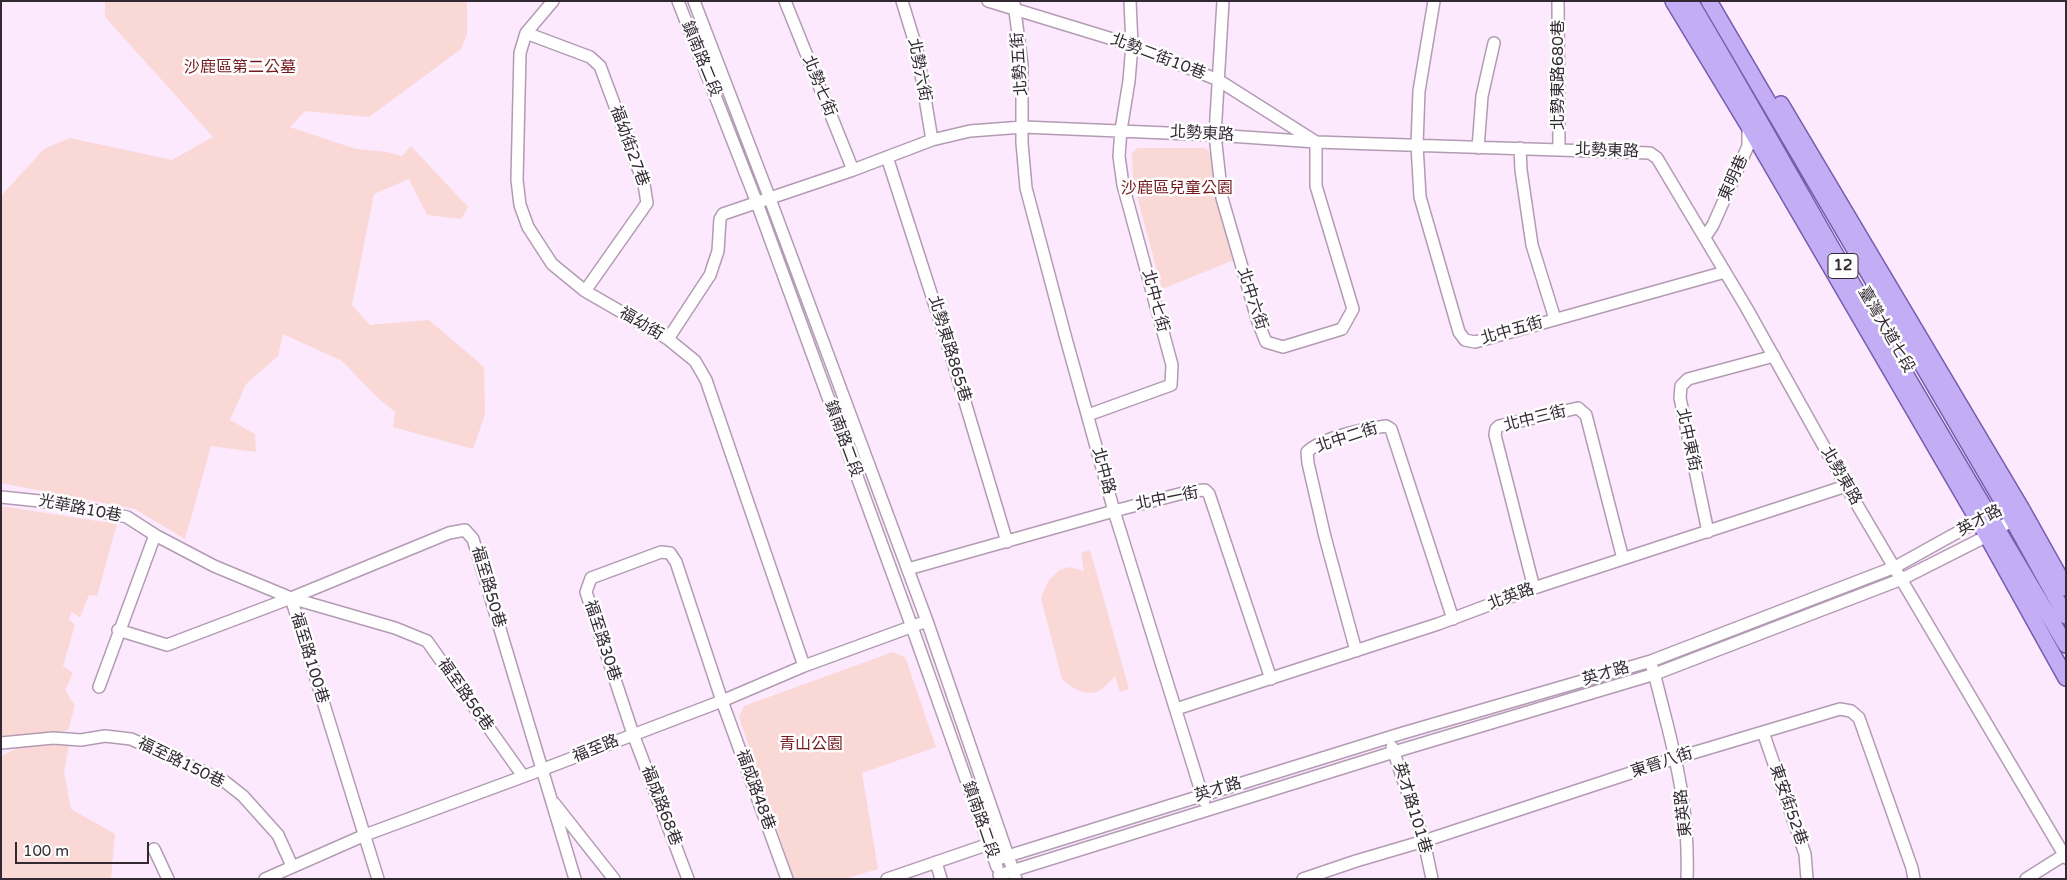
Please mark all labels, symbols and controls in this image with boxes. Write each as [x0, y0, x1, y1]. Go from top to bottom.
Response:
street label: 鎮南路二段 [677, 18, 725, 100]
street label: 北勢東路680巷 [1549, 20, 1569, 130]
street label: 北勢二街10巷 [1108, 30, 1208, 84]
street label: 北勢五街 [1008, 31, 1032, 97]
street label: 北勢六街 [903, 37, 935, 103]
street label: 北勢七街 [798, 53, 840, 119]
park label: 沙鹿區第二公墓 [184, 58, 296, 78]
street label: 福幼街27巷 [606, 103, 652, 189]
street label: 北勢東路 [1170, 123, 1234, 145]
street label: 北勢東路 [1575, 140, 1639, 162]
street label: 東明巷 [1715, 152, 1753, 204]
park label: 沙鹿區兒童公園 [1121, 179, 1233, 199]
road number: 12 [1828, 254, 1858, 278]
street label: 北中六街 [1233, 266, 1271, 332]
street label: 北中七街 [1137, 268, 1173, 334]
street label: 臺灣大道七段 [1854, 284, 1918, 376]
street label: 北勢東路865巷 [924, 294, 974, 404]
street label: 福幼街 [615, 303, 667, 345]
street label: 北中五街 [1479, 313, 1545, 349]
street label: 鎮南路二段 [820, 398, 866, 480]
street label: 北中三街 [1502, 402, 1568, 436]
street label: 北中東街 [1672, 407, 1704, 473]
street label: 北中二街 [1314, 419, 1380, 457]
street label: 北勢東路 [1817, 443, 1865, 509]
street label: 北中路 [1088, 445, 1118, 497]
street label: 北中一街 [1134, 483, 1200, 515]
street label: 光華路10巷 [37, 492, 123, 526]
street label: 英才路 [1954, 501, 2006, 541]
street label: 福至路50巷 [467, 544, 509, 630]
street label: 北英路 [1485, 580, 1537, 614]
street label: 福至路30巷 [580, 598, 624, 684]
street label: 福至路100巷 [286, 610, 332, 706]
street label: 福至路56巷 [433, 655, 497, 735]
street label: 英才路 [1580, 658, 1632, 690]
street label: 福至路 [570, 731, 622, 767]
street label: 福至路150巷 [134, 734, 228, 792]
park label: 青山公園 [779, 735, 843, 755]
street label: 東晉八街 [1629, 744, 1695, 782]
street label: 福成路48巷 [732, 747, 778, 833]
street label: 英才路101巷 [1389, 760, 1435, 856]
street label: 東安街52巷 [1765, 762, 1811, 848]
street label: 福成路68巷 [637, 763, 685, 849]
street label: 英才路 [1192, 774, 1244, 806]
street label: 鎮南路二段 [958, 779, 1002, 861]
street label: 東英路 [1672, 788, 1696, 838]
scale bar [18, 832, 151, 864]
text: 100 m [23, 842, 69, 860]

